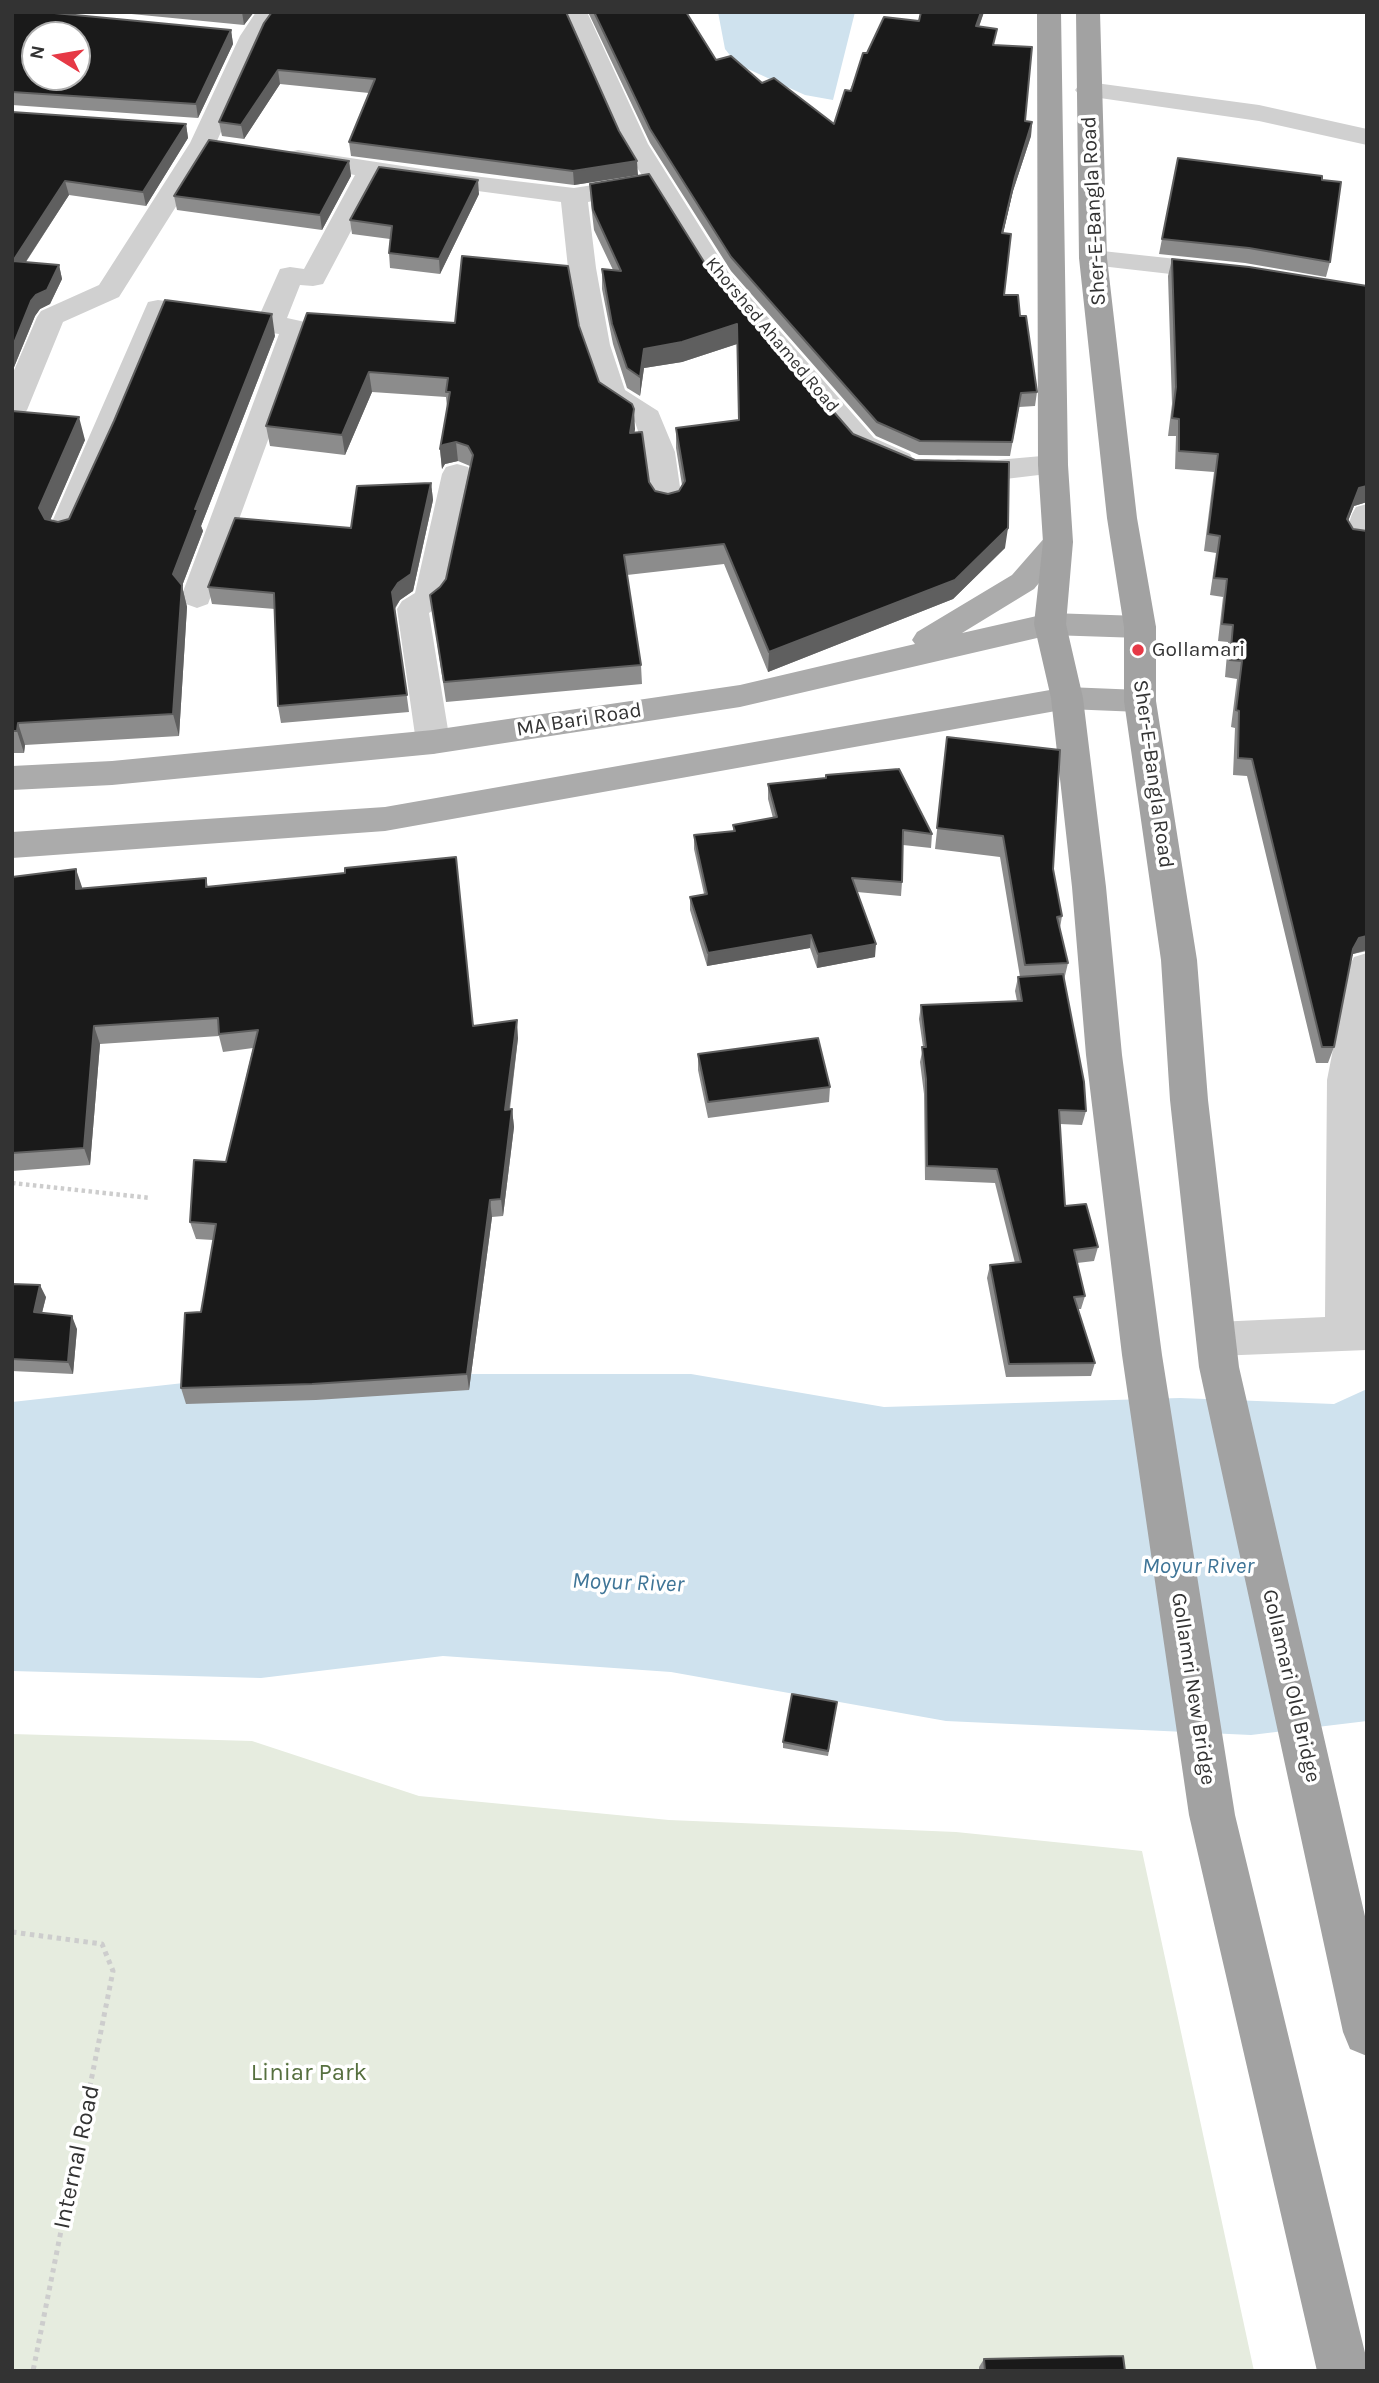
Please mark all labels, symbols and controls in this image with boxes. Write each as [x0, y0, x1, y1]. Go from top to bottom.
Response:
north arrow [21, 21, 91, 91]
text: N [25, 44, 49, 61]
street label: Sher-E-Bangla Road [1076, 115, 1112, 307]
street label: Khorshed Ahamed Road [701, 253, 843, 417]
place label: Gollamari [1152, 637, 1245, 663]
marker: Gollamari [1130, 642, 1146, 658]
street label: Sher-E-Bangla Road [1127, 678, 1179, 870]
street label: MA Bari Road [514, 698, 644, 742]
water label: Moyur River [1142, 1552, 1254, 1580]
water label: Moyur River [572, 1567, 684, 1599]
street label: Gollamari Old Bridge [1257, 1587, 1325, 1785]
street label: Gollamri New Bridge [1165, 1591, 1221, 1787]
park label: Liniar Park [251, 2059, 367, 2087]
street label: Internal Road [48, 2082, 106, 2232]

